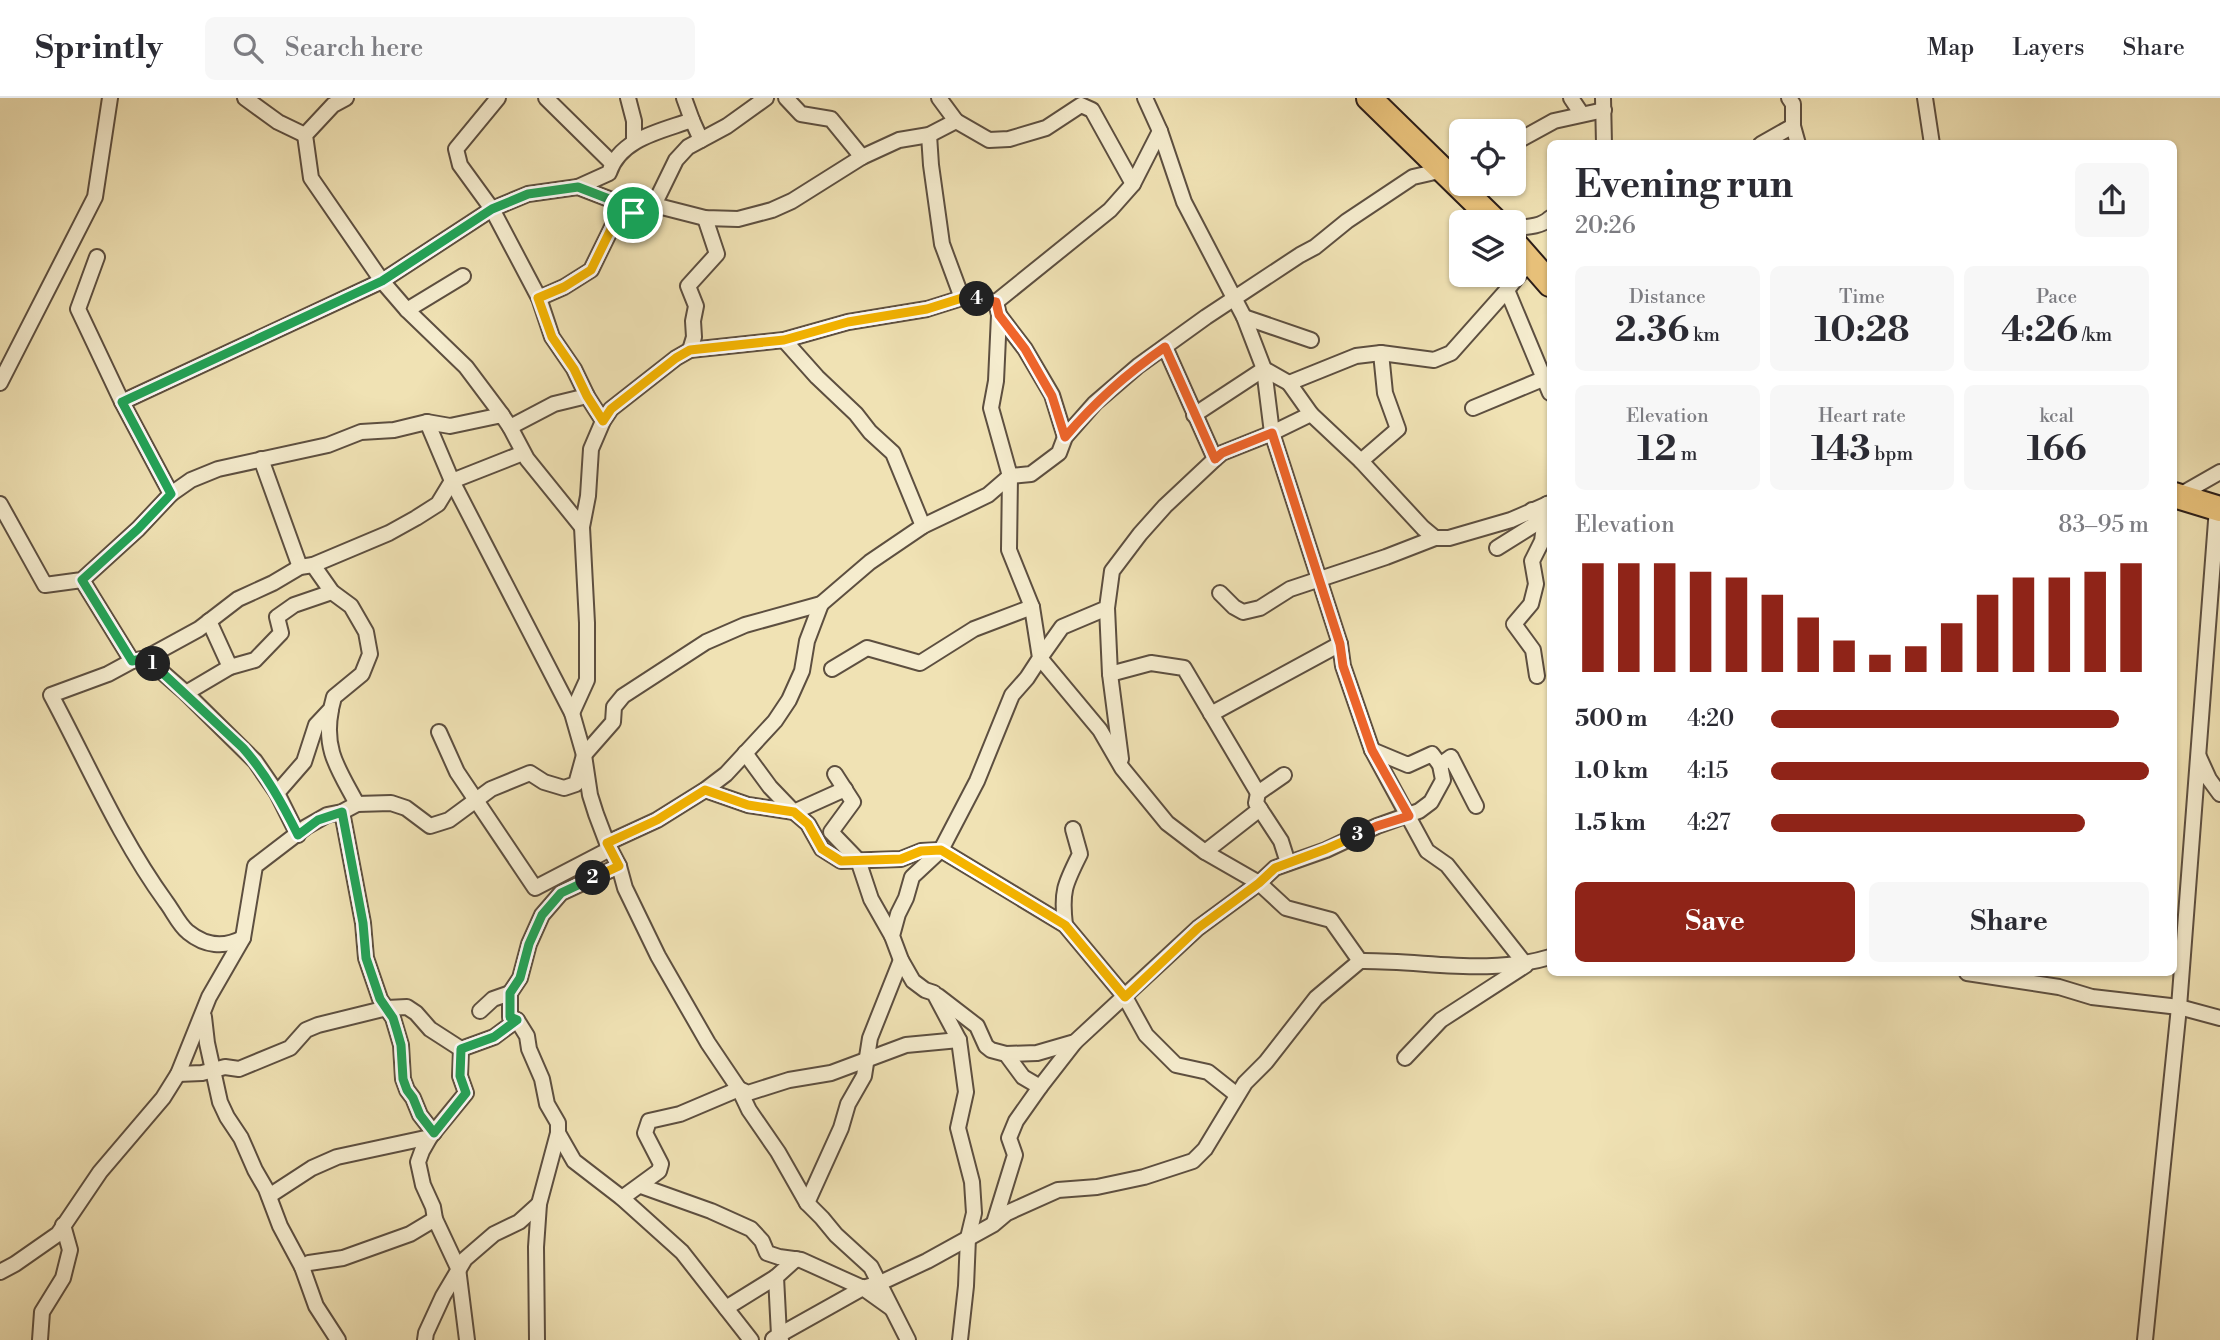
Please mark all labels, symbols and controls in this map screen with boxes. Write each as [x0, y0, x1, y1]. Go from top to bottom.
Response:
search box [205, 17, 695, 80]
text: Sprintly [35, 28, 163, 69]
icon: search [229, 29, 267, 67]
text: Search here [285, 32, 423, 64]
text: Map [1927, 33, 1974, 63]
text: Layers [2012, 33, 2084, 63]
text: Share [2122, 33, 2185, 63]
map controls [1449, 119, 1526, 287]
button: locate [1449, 119, 1526, 196]
text: Evening run [1575, 162, 1793, 209]
button: share [2075, 163, 2149, 237]
pin [603, 183, 663, 243]
icon: arrive [614, 194, 652, 232]
button: layers [1449, 210, 1526, 287]
text: 20:26 [1575, 212, 1636, 240]
pin: 4 [960, 282, 995, 316]
text: Distance [1629, 285, 1706, 309]
text: Time [1839, 285, 1885, 309]
text: Pace [2036, 285, 2077, 309]
text: 4 [970, 286, 983, 310]
text: 2.36 [1615, 309, 1689, 352]
text: 10:28 [1815, 309, 1909, 352]
text: 4:26 [2001, 309, 2078, 352]
text: km [1689, 323, 1720, 347]
text: /km [2078, 323, 2112, 347]
text: Elevation [1626, 404, 1708, 428]
text: Heart rate [1818, 404, 1906, 428]
text: kcal [2039, 404, 2074, 428]
text: 12 [1637, 428, 1677, 471]
text: 143 [1811, 428, 1871, 471]
text: 166 [2027, 428, 2086, 471]
text: m [1677, 442, 1697, 466]
text: bpm [1871, 442, 1913, 466]
text: Elevation [1575, 511, 1675, 539]
text: 83–95 m [2058, 511, 2149, 539]
pin: 1 [136, 646, 170, 682]
text: 1 [148, 651, 157, 675]
text: 500 m [1575, 705, 1647, 733]
text: 4:20 [1687, 705, 1734, 733]
text: 1.0 km [1575, 757, 1648, 785]
text: 4:15 [1687, 757, 1728, 785]
text: 1.5 km [1575, 809, 1646, 837]
text: 4:27 [1687, 809, 1731, 837]
pin: 3 [1340, 818, 1376, 852]
text: 3 [1352, 822, 1363, 846]
pin: 2 [576, 860, 610, 896]
text: 2 [587, 865, 598, 889]
button: Save [1575, 882, 1855, 962]
button: Share [1869, 882, 2149, 962]

